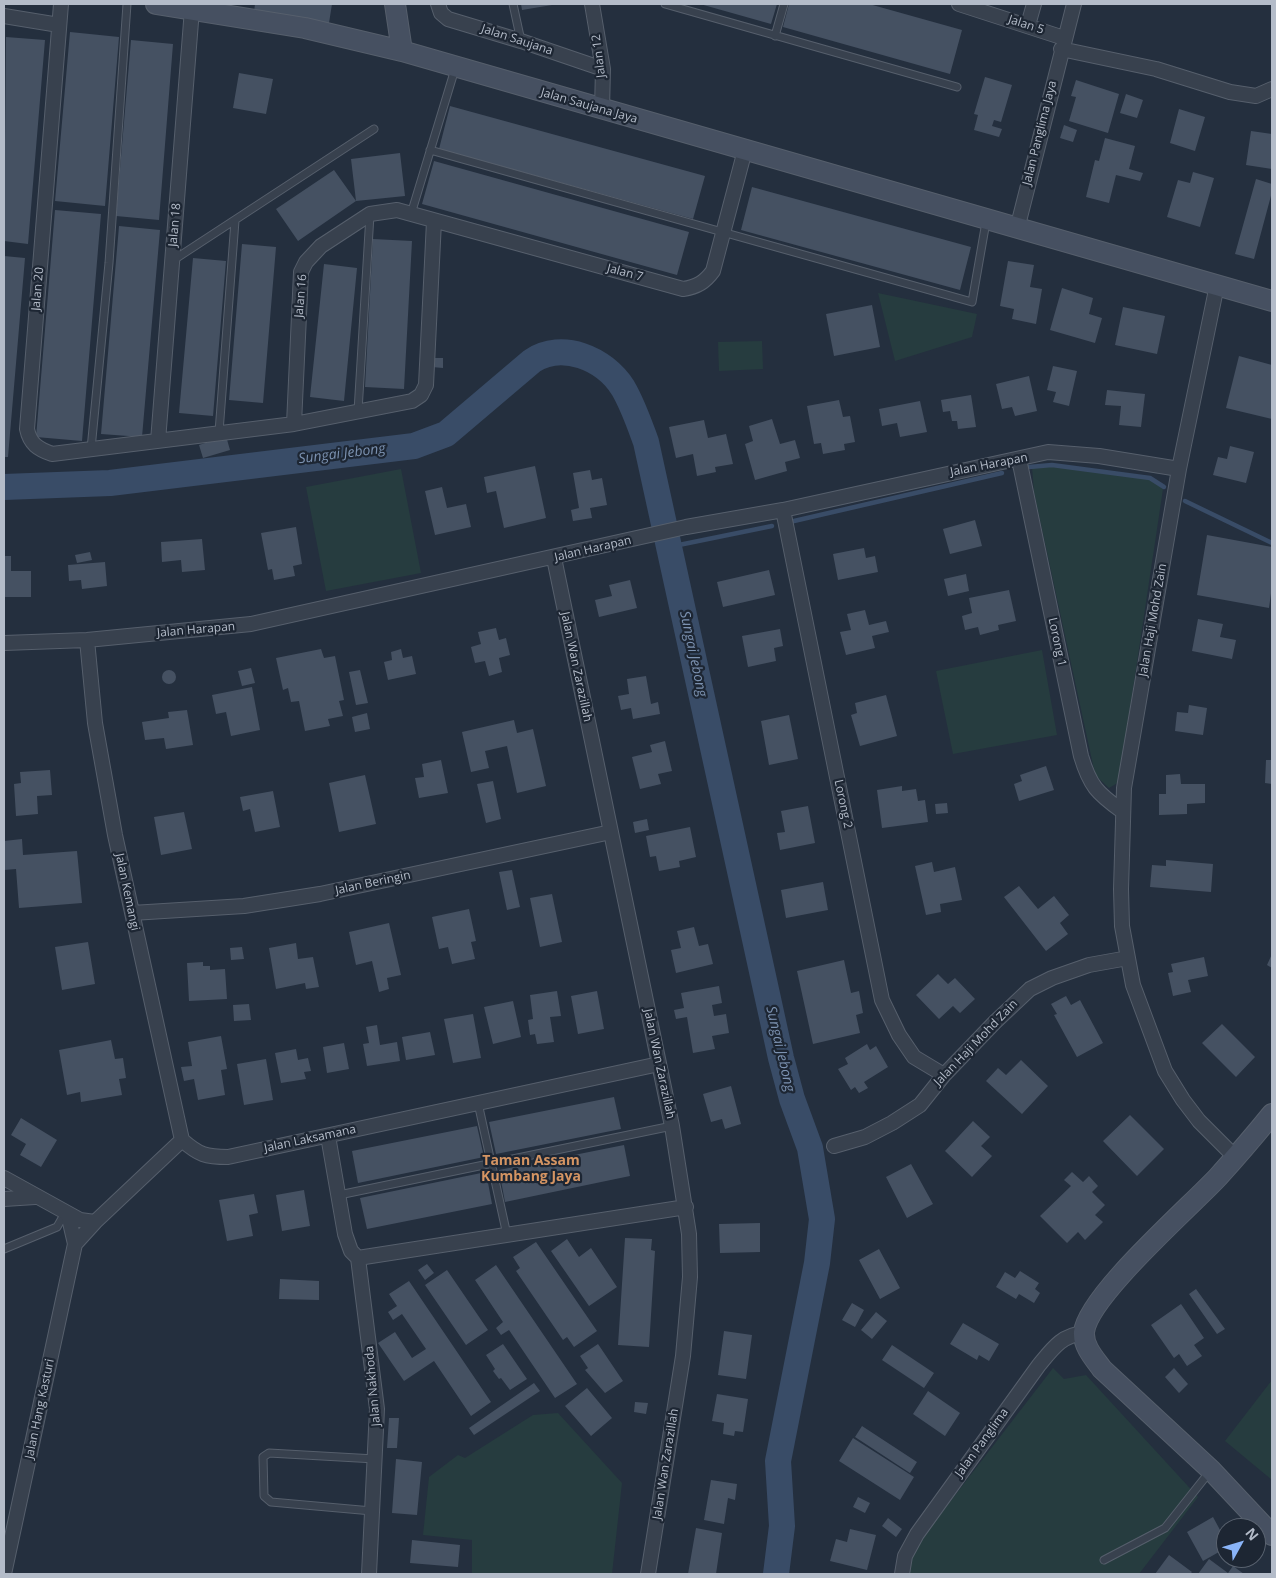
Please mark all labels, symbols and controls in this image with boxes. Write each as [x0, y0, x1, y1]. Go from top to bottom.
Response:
street label: Jalan 5 [1006, 12, 1046, 38]
street label: Jalan Saujana [479, 22, 555, 58]
street label: Jalan 12 [589, 33, 609, 79]
street label: Jalan Panglima Jaya [1020, 79, 1060, 187]
street label: Jalan Saujana Jaya [539, 85, 639, 127]
street label: Jalan 18 [166, 203, 184, 247]
street label: Jalan 7 [605, 261, 645, 285]
street label: Jalan 20 [29, 267, 47, 311]
street label: Jalan 16 [292, 274, 310, 318]
water label: Sungai Jebong [298, 440, 386, 468]
street label: Jalan Harapan [949, 450, 1029, 480]
street label: Jalan Harapan [553, 533, 633, 565]
street label: Jalan Haji Mohd Zain [1136, 562, 1170, 678]
water label: Sungai Jebong [676, 609, 710, 699]
street label: Jalan Wan Zarazillah [557, 611, 595, 723]
street label: Lorong 1 [1045, 616, 1069, 668]
street label: Jalan Harapan [156, 619, 236, 641]
street label: Lorong 2 [831, 778, 855, 830]
street label: Jalan Kemangi [112, 852, 142, 932]
street label: Jalan Beringin [334, 868, 412, 898]
street label: Jalan Haji Mohd Zain [931, 997, 1021, 1089]
water label: Sungai Jebong [762, 1004, 798, 1094]
street label: Jalan Wan Zarazillah [640, 1008, 678, 1120]
street label: Jalan Laksamana [263, 1122, 357, 1156]
district label: Taman Assam Kumbang Jaya [481, 1153, 581, 1186]
street label: Jalan Nakhoda [362, 1345, 384, 1427]
street label: Jalan Hang Kasturi [22, 1358, 58, 1460]
street label: Jalan Panglima [952, 1406, 1012, 1480]
street label: Jalan Wan Zarazillah [650, 1407, 682, 1521]
north arrow [1216, 1518, 1266, 1568]
text: N [1241, 1523, 1263, 1544]

